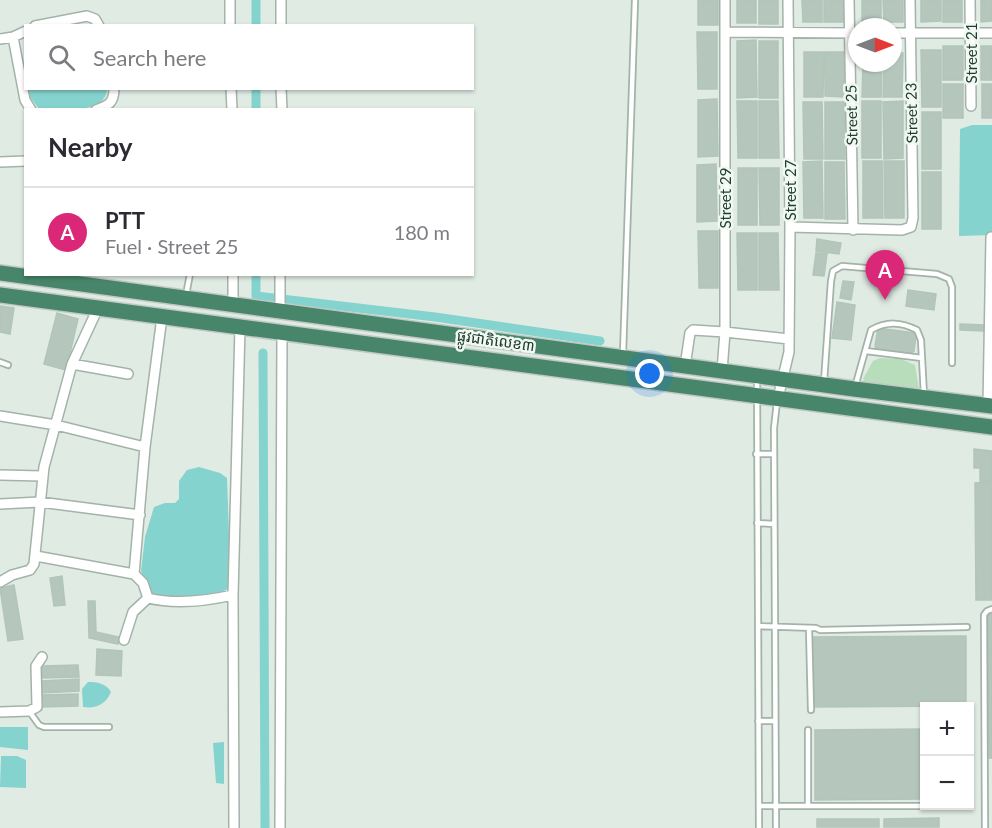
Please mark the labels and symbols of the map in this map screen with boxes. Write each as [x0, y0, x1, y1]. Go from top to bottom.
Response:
north arrow [848, 18, 902, 72]
street label: Street 21 [962, 23, 980, 83]
street label: Street 23 [901, 82, 921, 144]
street label: Street 25 [841, 84, 861, 146]
street label: Street 27 [781, 159, 799, 220]
street label: Street 29 [716, 168, 734, 228]
pin: A [866, 250, 904, 300]
street label: ផ្លូវជាតិលេខ៣ [455, 326, 536, 360]
your location [635, 359, 664, 388]

